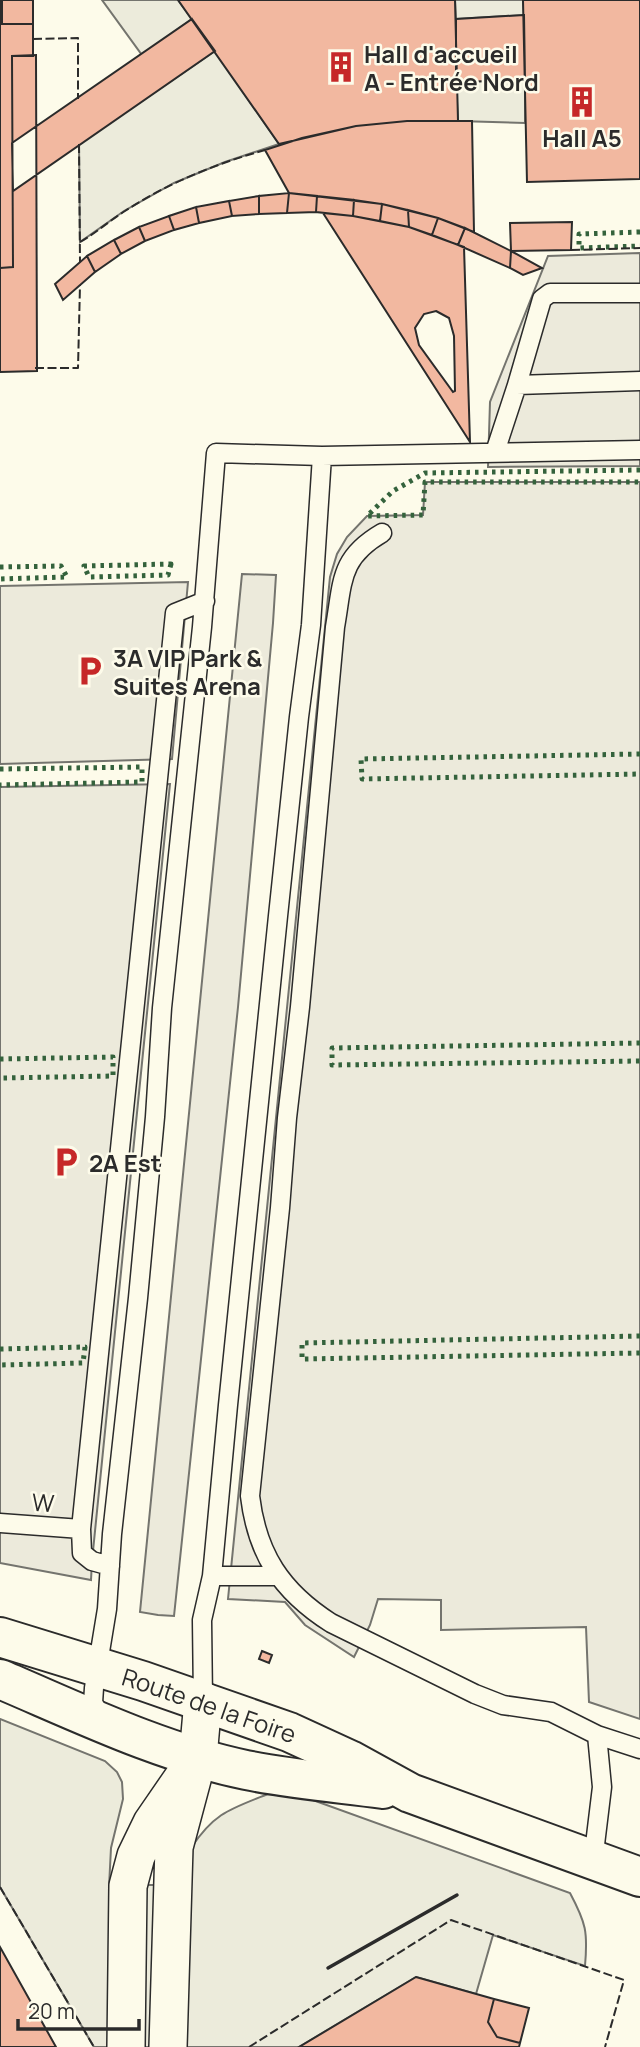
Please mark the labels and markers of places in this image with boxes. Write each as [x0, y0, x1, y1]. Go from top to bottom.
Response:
place label: Hall d'accueil A - Entrée Nord [364, 37, 539, 98]
building icon: Hall d'accueil A - Entrée Nord [324, 50, 358, 84]
building icon: Hall A5 [565, 85, 599, 119]
place label: Hall A5 [542, 121, 622, 154]
place label: 3A VIP Park & Suites Arena [113, 641, 262, 702]
parking icon: 3A VIP Park & Suites Arena [73, 654, 107, 688]
parking icon: 2A Est [49, 1145, 83, 1179]
place label: 2A Est [89, 1146, 161, 1179]

